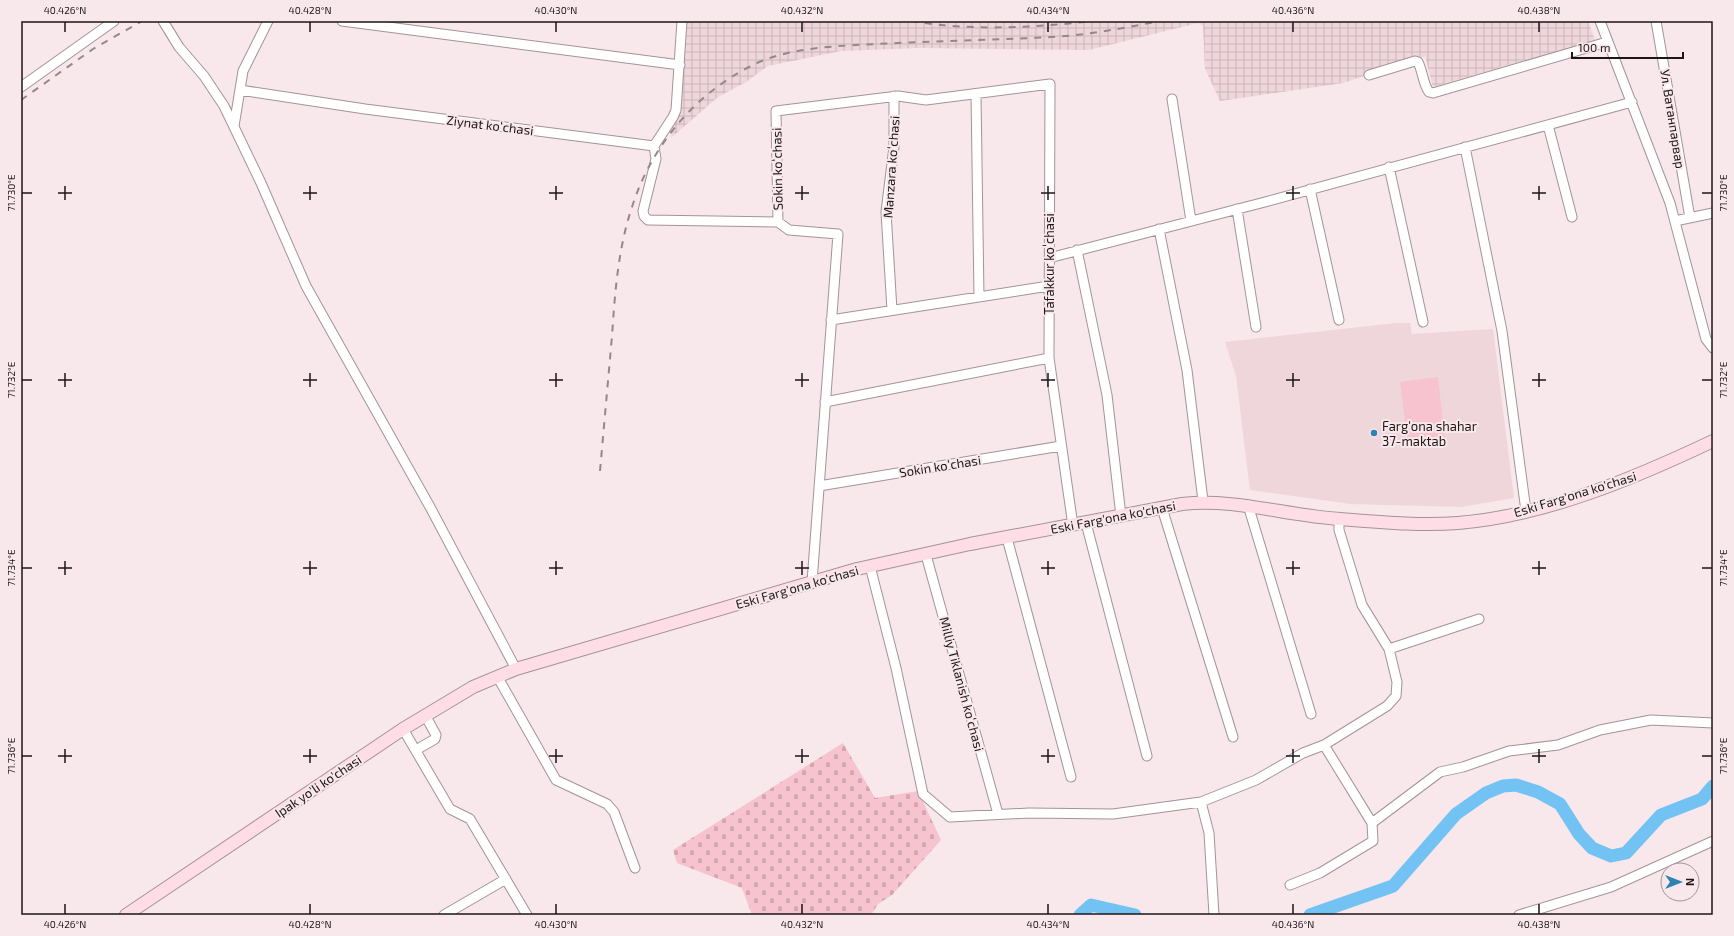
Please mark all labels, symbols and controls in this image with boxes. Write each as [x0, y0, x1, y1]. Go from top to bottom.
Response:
text: 40.426°N [44, 4, 86, 16]
text: 40.428°N [289, 4, 331, 16]
text: 40.430°N [535, 4, 577, 16]
text: 40.432°N [781, 4, 823, 16]
text: 40.434°N [1027, 4, 1069, 16]
text: 40.436°N [1272, 4, 1314, 16]
text: 40.438°N [1518, 4, 1560, 16]
scale bar [1572, 34, 1683, 60]
text: 100 m [1578, 40, 1610, 54]
street label: Ул. Ватанпарвар [1657, 68, 1689, 170]
street label: Ziynat koʻchasi [446, 112, 534, 138]
street label: Manzara koʻchasi [879, 115, 903, 219]
street label: Sokin koʻchasi [768, 128, 786, 210]
text: 71.730°E [5, 174, 17, 211]
text: 71.730°E [1717, 174, 1729, 211]
street label: Tafakkur koʻchasi [1041, 213, 1057, 315]
text: 71.732°E [5, 361, 17, 398]
text: 71.732°E [1717, 361, 1729, 398]
place label: Farg'ona shahar 37-maktab [1382, 418, 1477, 449]
marker: Farg'ona shahar 37-maktab [1369, 428, 1379, 438]
street label: Sokin koʻchasi [898, 452, 982, 480]
street label: Eski Farg'ona ko'chasi [1512, 468, 1638, 520]
street label: Eski Farg'ona ko'chasi [1049, 497, 1177, 537]
text: 71.734°E [5, 549, 17, 587]
text: 71.734°E [1717, 549, 1729, 587]
street label: Eski Farg'ona ko'chasi [734, 562, 860, 612]
street label: Milliy Tiklanish koʻchasi [936, 615, 988, 753]
text: 71.736°E [5, 737, 17, 774]
text: 71.736°E [1717, 737, 1729, 774]
street label: Ipak yo'li ko'chasi [272, 751, 364, 821]
north arrow [1660, 862, 1700, 902]
text: N [1684, 878, 1697, 886]
text: 40.426°N [44, 918, 86, 930]
text: 40.428°N [289, 918, 331, 930]
text: 40.430°N [535, 918, 577, 930]
text: 40.432°N [781, 918, 823, 930]
text: 40.434°N [1027, 918, 1069, 930]
text: 40.436°N [1272, 918, 1314, 930]
text: 40.438°N [1518, 918, 1560, 930]

